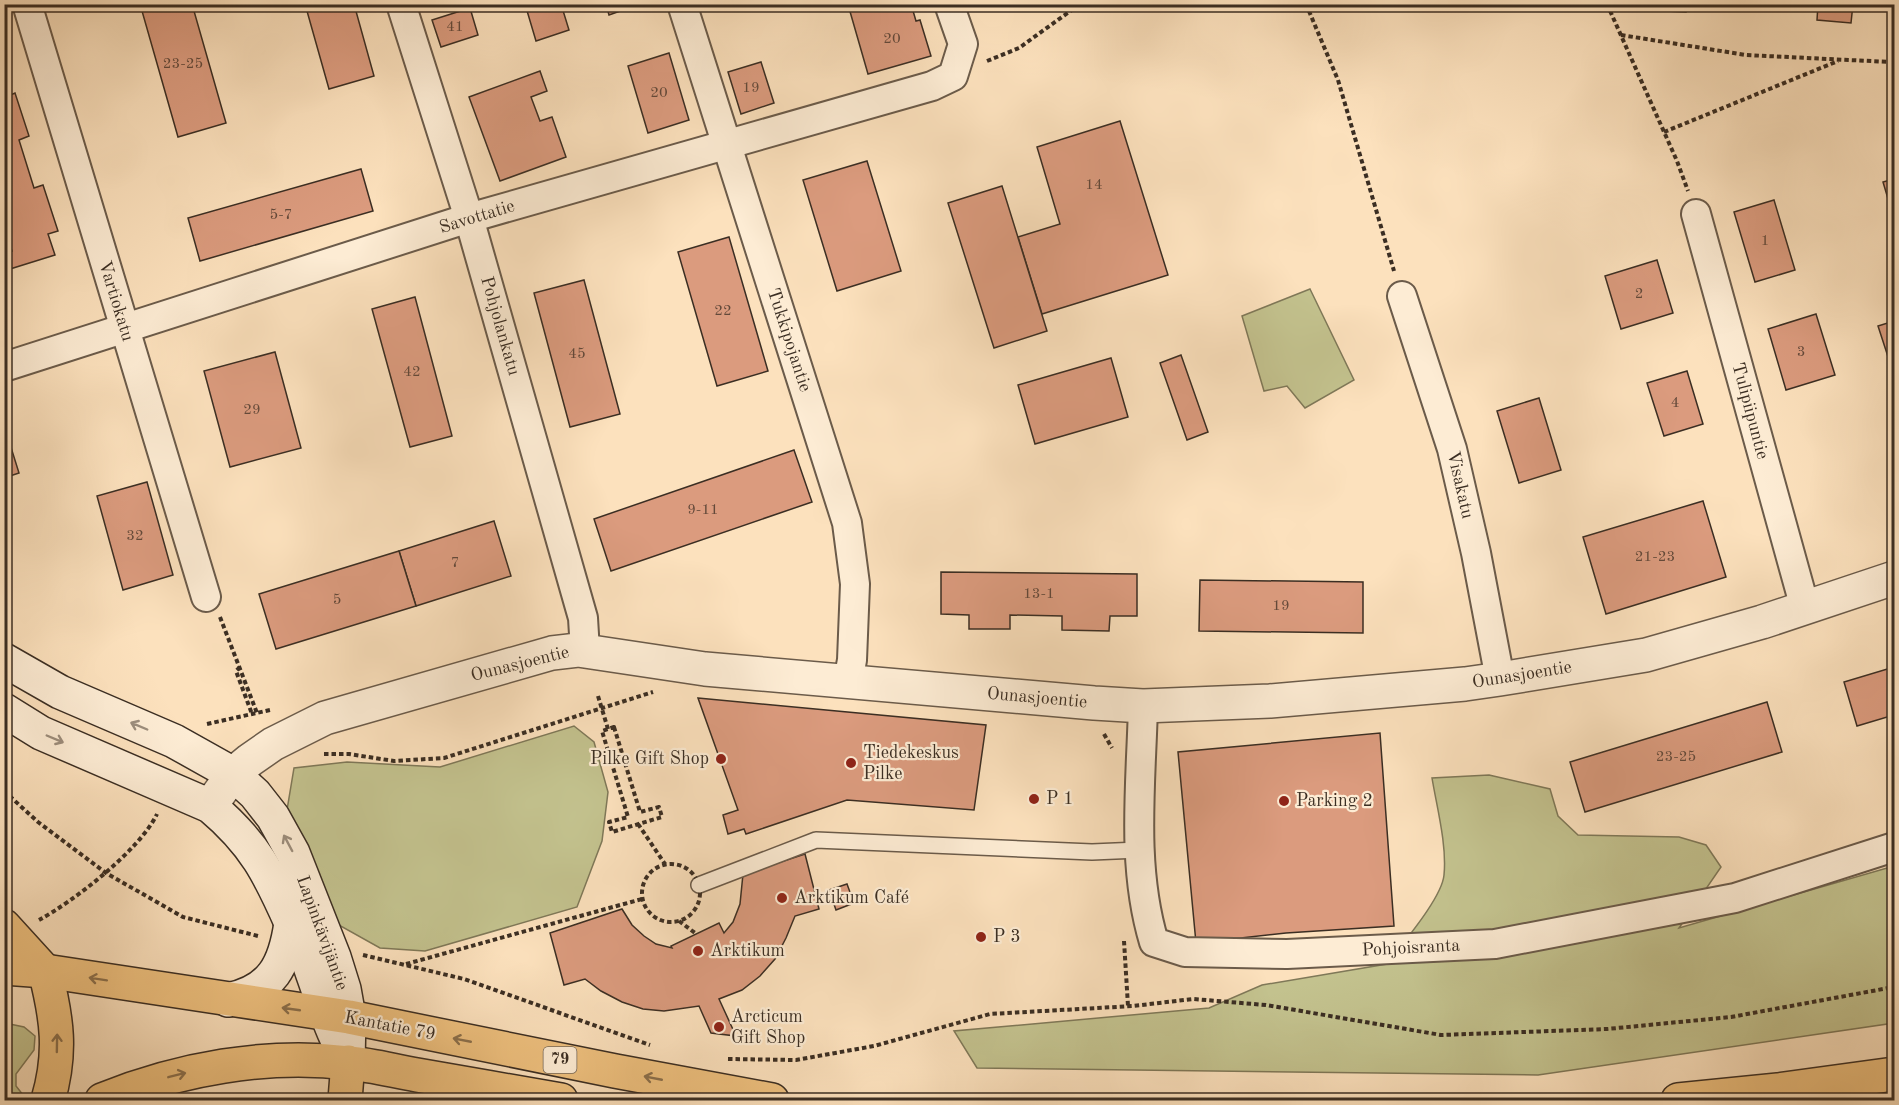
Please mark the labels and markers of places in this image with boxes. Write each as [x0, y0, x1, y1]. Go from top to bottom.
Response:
place label: Tiedekeskus Pilke [863, 744, 959, 783]
place label: Pilke Gift Shop [590, 750, 709, 768]
marker: Pilke Gift Shop [714, 752, 728, 766]
marker: Tiedekeskus Pilke [844, 756, 858, 770]
place label: P 1 [1046, 790, 1074, 808]
marker: P 1 [1027, 792, 1041, 806]
place label: Parking 2 [1296, 792, 1373, 810]
marker: Parking 2 [1277, 794, 1291, 808]
place label: Arktikum Café [794, 889, 909, 907]
marker: Arktikum Café [775, 891, 789, 905]
place label: P 3 [993, 928, 1021, 946]
marker: P 3 [974, 930, 988, 944]
place label: Arktikum [710, 942, 785, 960]
marker: Arktikum [691, 944, 705, 958]
place label: Arcticum Gift Shop [731, 1008, 805, 1047]
marker: Arcticum Gift Shop [712, 1020, 726, 1034]

